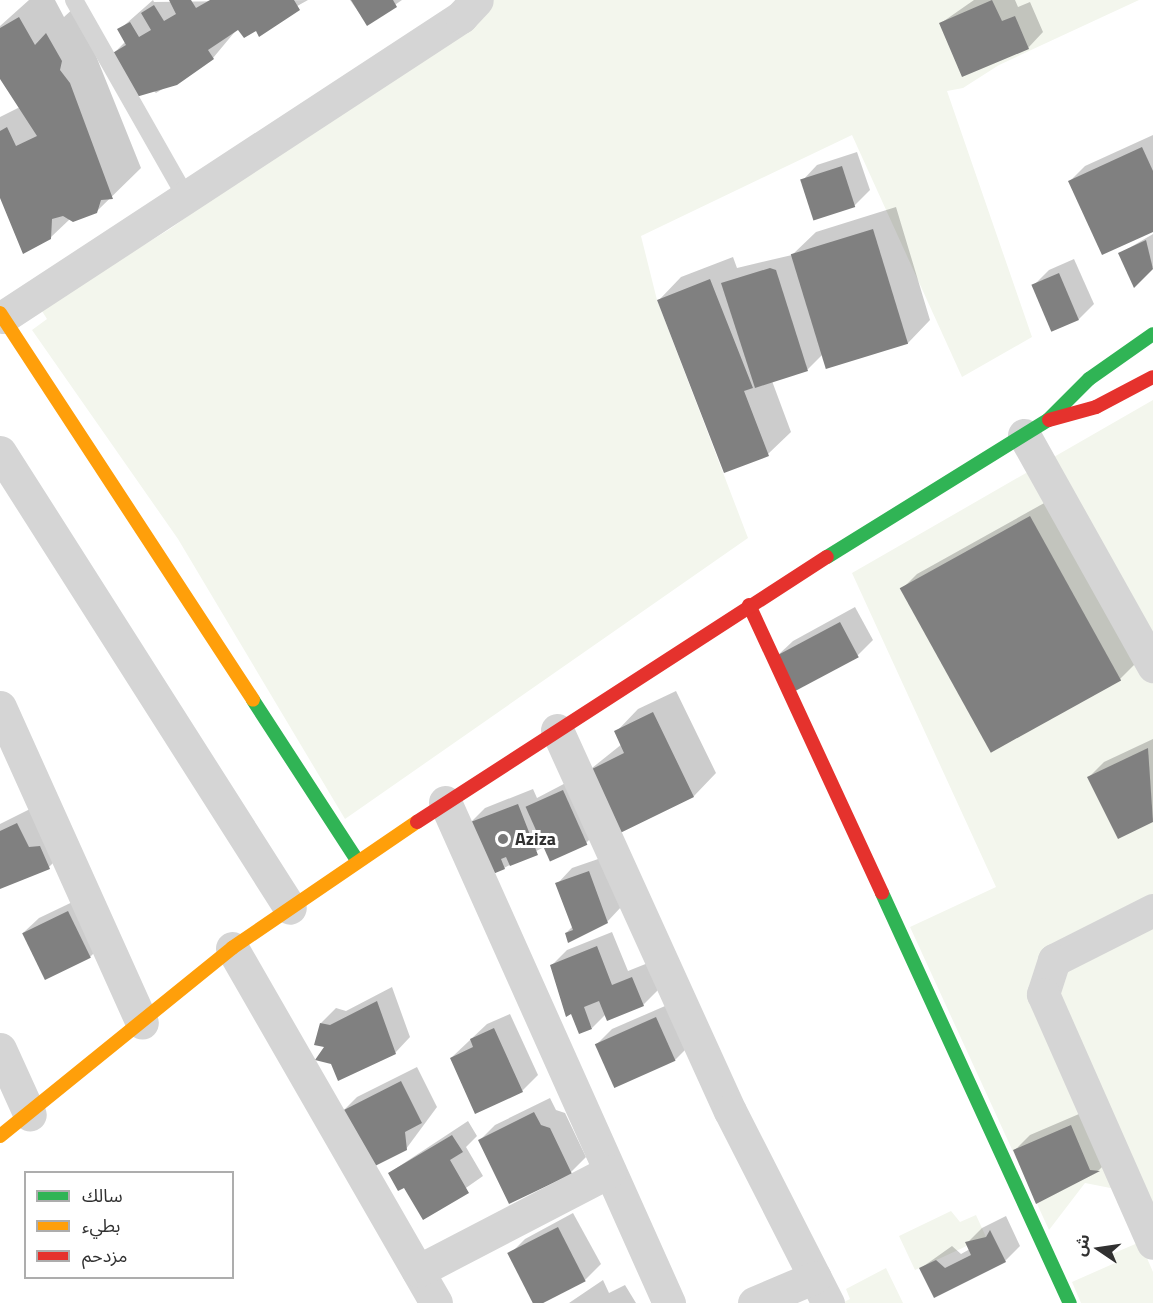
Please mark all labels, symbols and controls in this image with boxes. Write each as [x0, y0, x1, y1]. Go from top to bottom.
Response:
place label: Aziza [515, 828, 556, 850]
marker: Aziza [496, 832, 510, 846]
legend [24, 1171, 234, 1279]
text: سالك [82, 1182, 123, 1209]
text: بطيء [82, 1212, 120, 1239]
north arrow [1069, 1219, 1129, 1279]
text: ش [1067, 1232, 1096, 1258]
text: مزدحم [82, 1242, 127, 1269]

